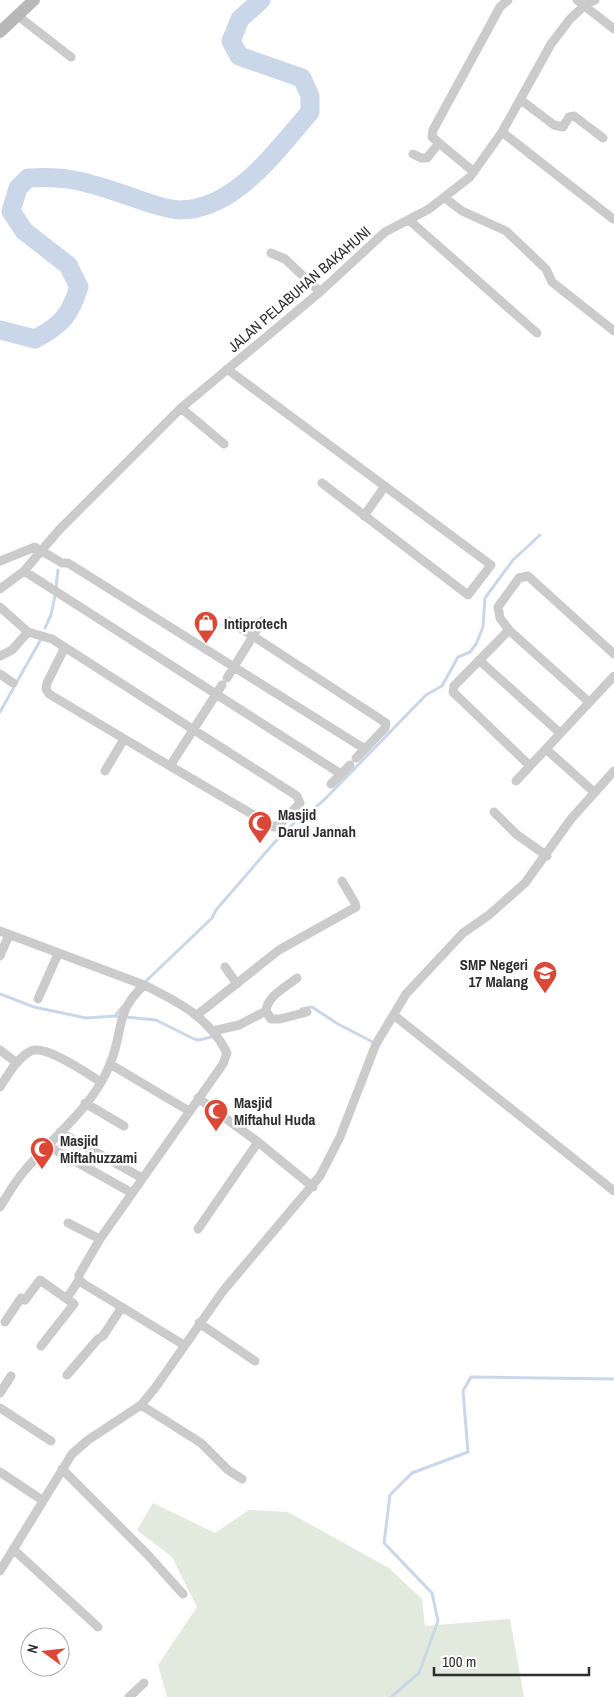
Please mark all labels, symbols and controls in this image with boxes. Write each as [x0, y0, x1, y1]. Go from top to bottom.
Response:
street label: JALAN PELABUHAN BAKAHUNI [223, 221, 375, 357]
shop icon: Intiprotech [193, 610, 219, 644]
place label: Intiprotech [224, 613, 288, 634]
place label: Masjid Darul Jannah [278, 804, 356, 842]
mosque icon: Masjid Darul Jannah [247, 810, 273, 844]
place label: SMP Negeri 17 Malang [460, 954, 528, 992]
school or university icon: SMP Negeri 17 Malang [532, 960, 558, 994]
place label: Masjid Miftahul Huda [234, 1092, 315, 1130]
mosque icon: Masjid Miftahul Huda [203, 1098, 229, 1132]
place label: Masjid Miftahuzzami [60, 1130, 137, 1168]
mosque icon: Masjid Miftahuzzami [29, 1136, 55, 1170]
north arrow [20, 1627, 70, 1677]
text: N [23, 1642, 42, 1655]
scale bar [434, 1644, 589, 1676]
text: 100 m [442, 1651, 476, 1672]

